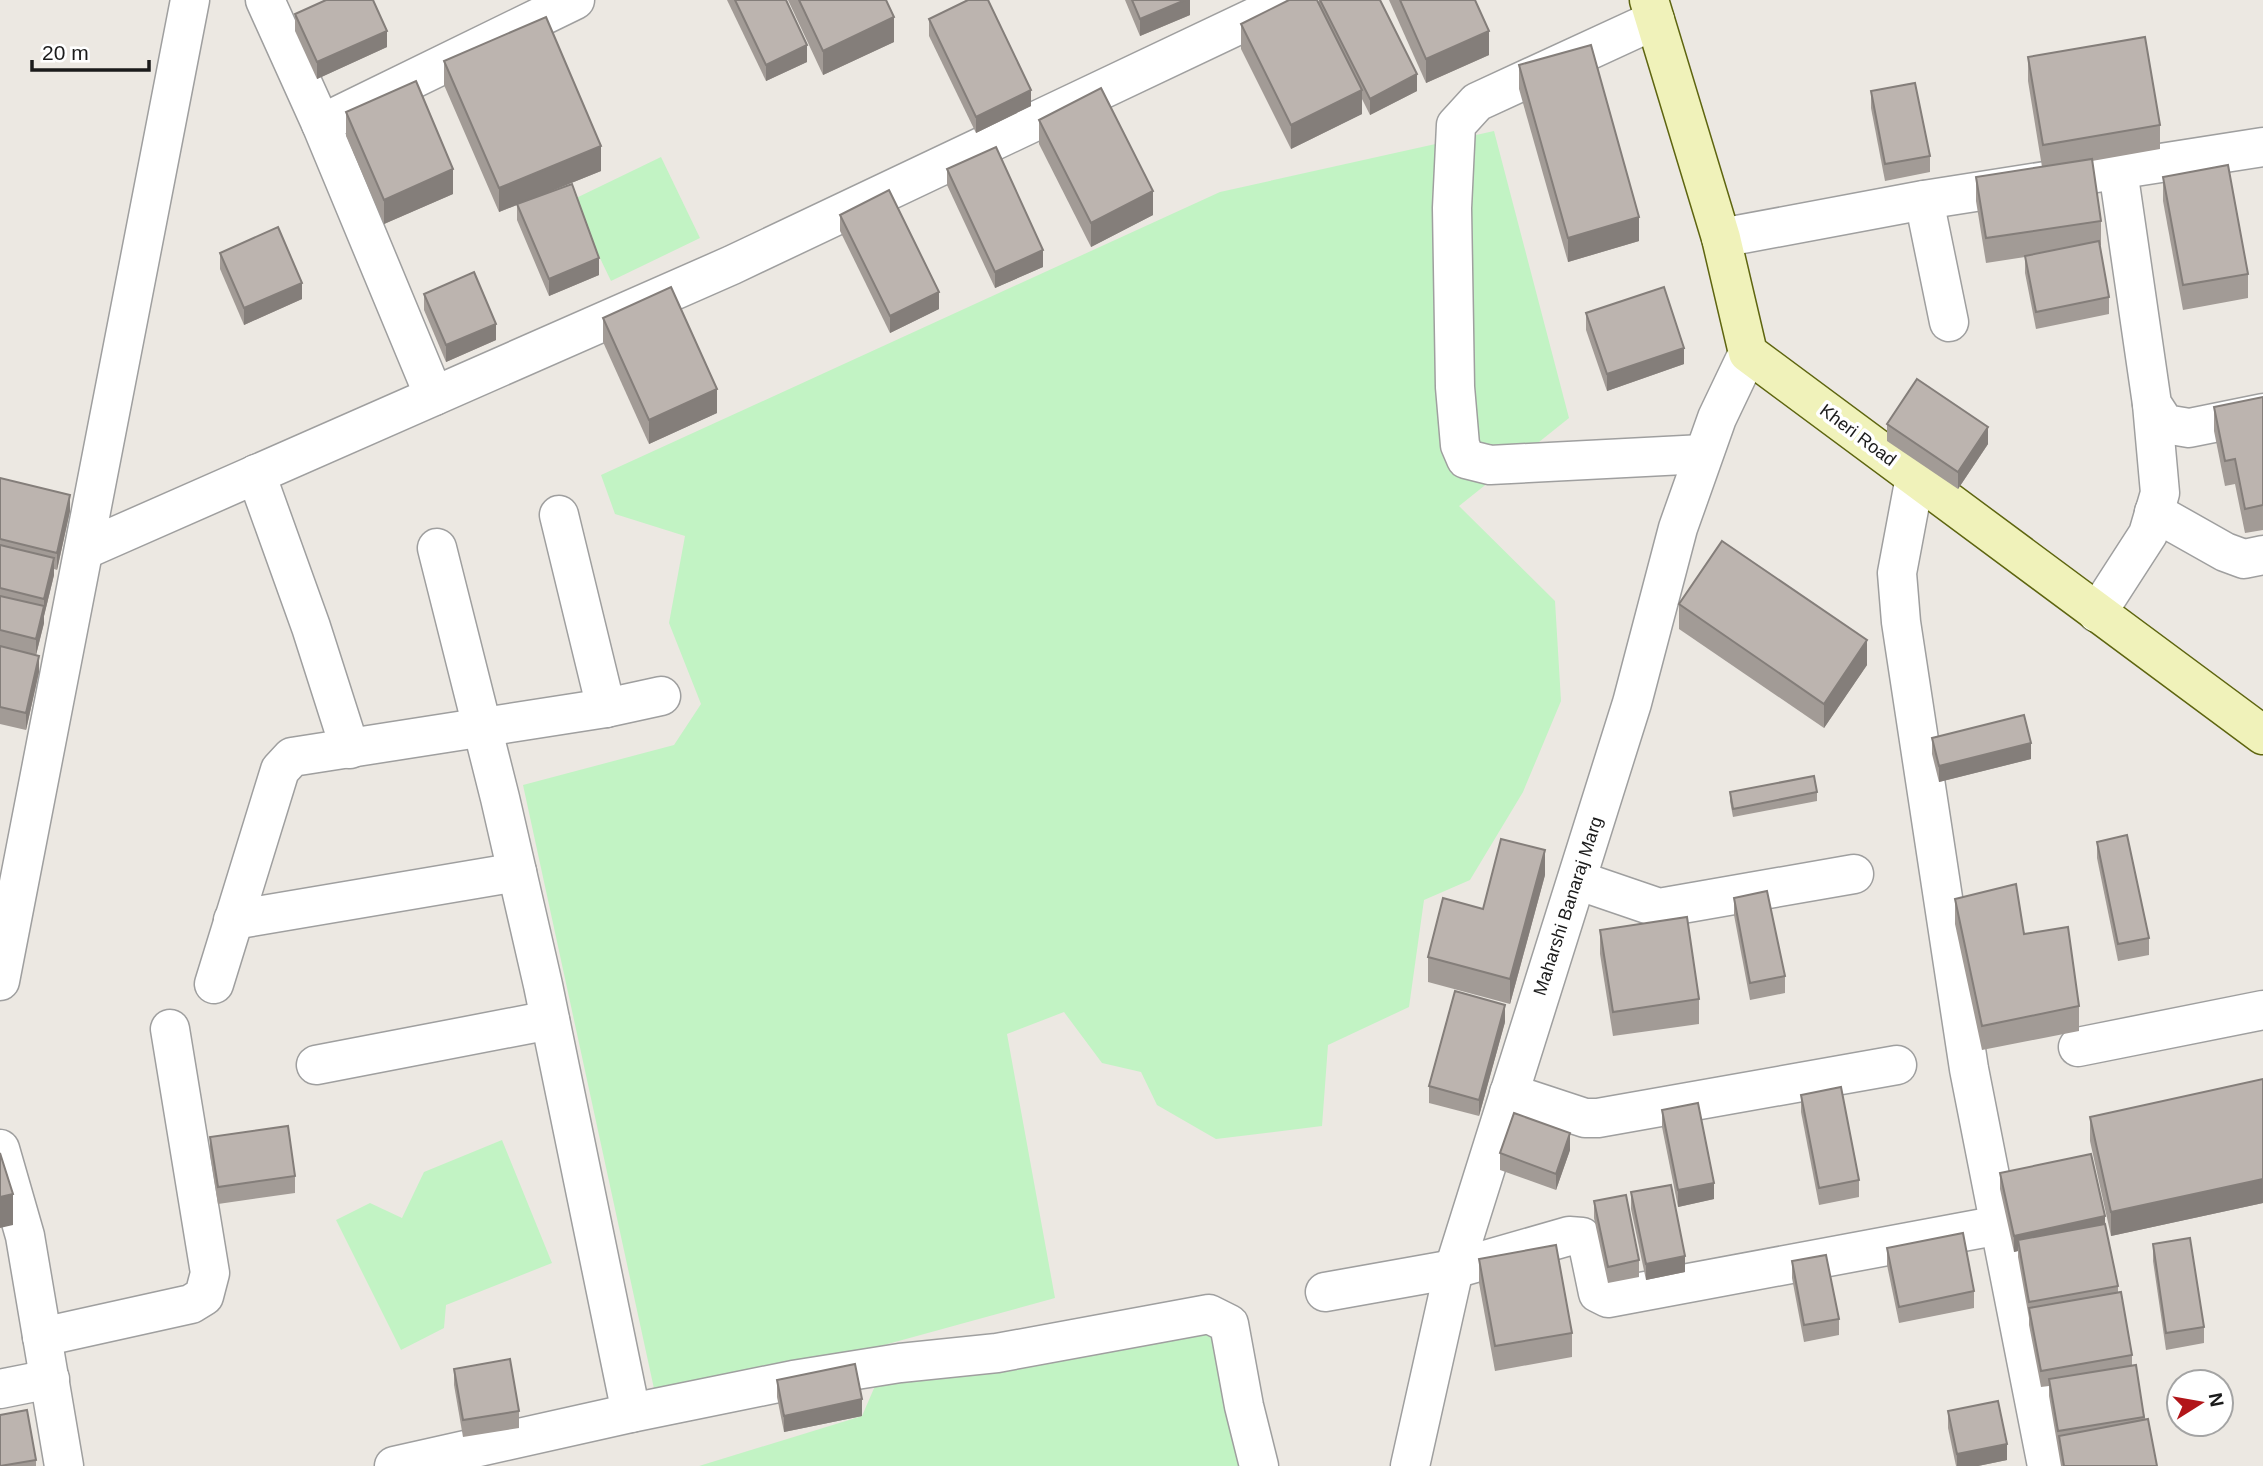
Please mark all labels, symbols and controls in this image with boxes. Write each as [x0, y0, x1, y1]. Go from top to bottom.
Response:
scale bar [32, 28, 149, 72]
text: 20 m [42, 41, 89, 64]
street label: Kheri Road [1816, 400, 1900, 470]
street label: Maharshi Banaraj Marg [1530, 814, 1606, 998]
north arrow [2165, 1368, 2235, 1438]
text: N [2205, 1391, 2228, 1409]

